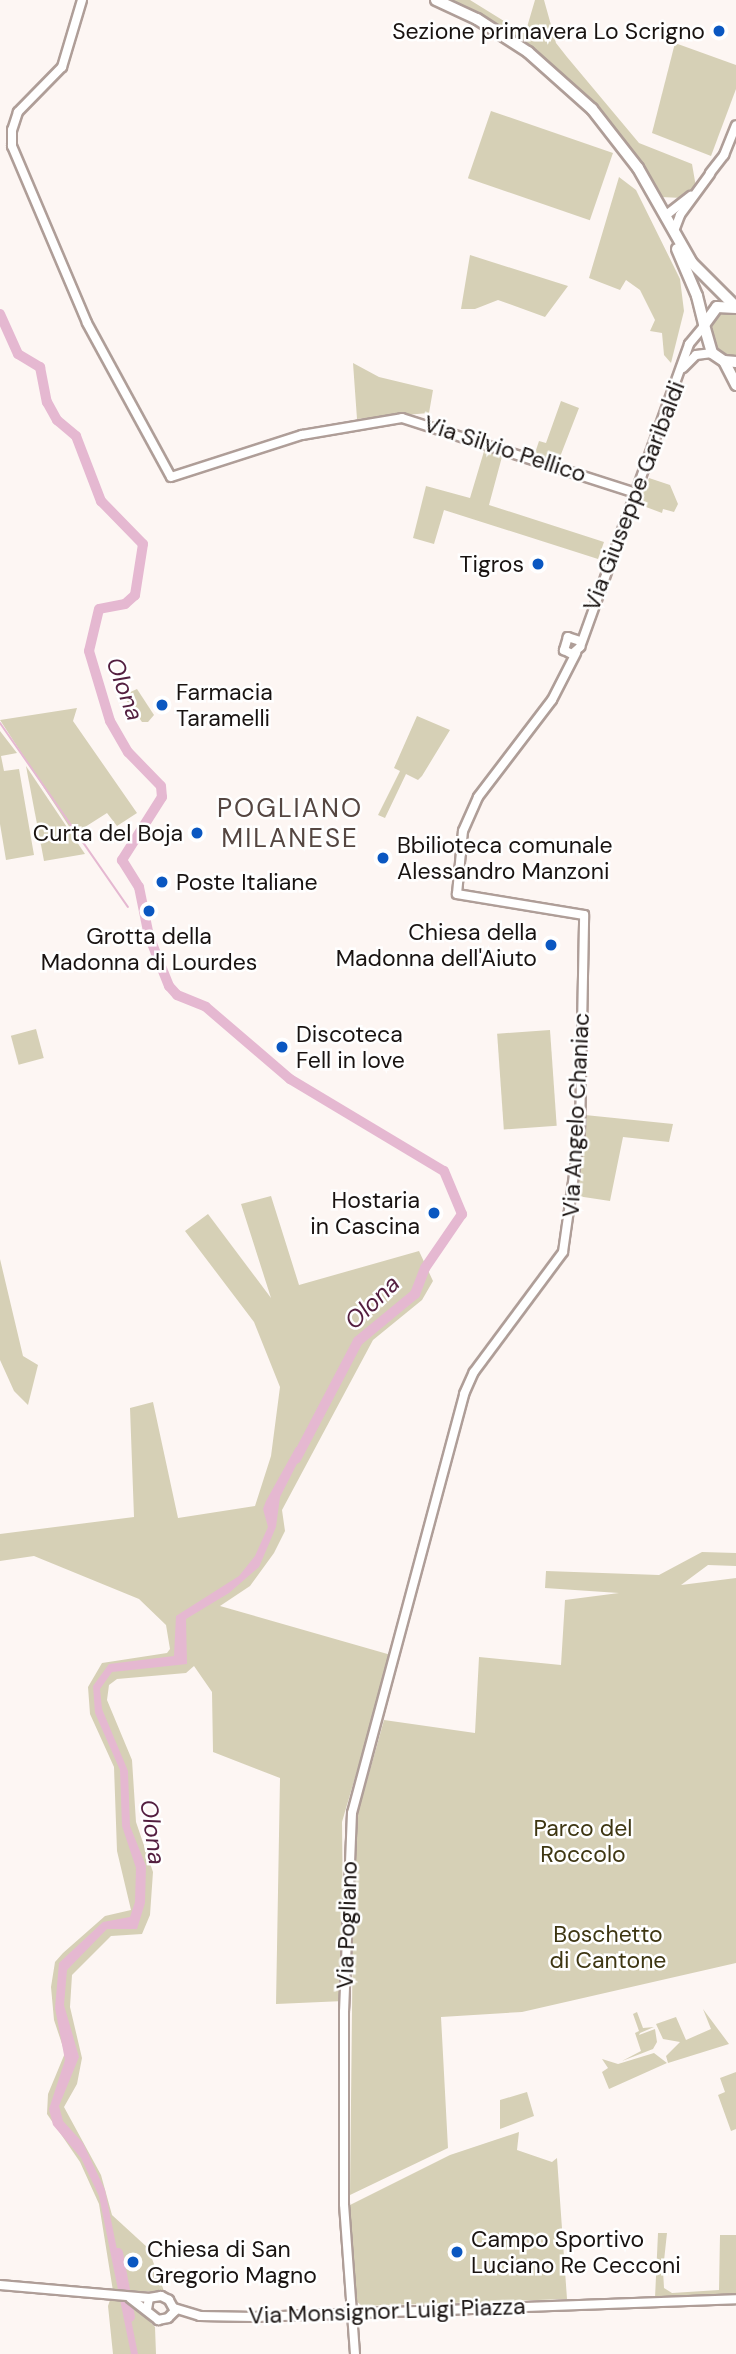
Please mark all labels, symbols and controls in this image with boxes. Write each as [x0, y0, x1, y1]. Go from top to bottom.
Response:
place label: Sezione primavera Lo Scrigno [392, 17, 705, 45]
marker: Sezione primavera Lo Scrigno [711, 23, 727, 39]
street label: Via Giuseppe Garibaldi [577, 377, 691, 615]
street label: Via Silvio Pellico [420, 410, 590, 488]
place label: Tigros [459, 550, 524, 578]
marker: Tigros [530, 556, 546, 572]
water label: Olona [100, 653, 150, 725]
place label: Farmacia Taramelli [176, 678, 273, 732]
marker: Farmacia Taramelli [154, 697, 170, 713]
district label: POGLIANO MILANESE [218, 793, 362, 854]
place label: Curta del Boja [33, 819, 183, 847]
marker: Curta del Boja [189, 825, 205, 841]
place label: Bbilioteca comunale Alessandro Manzoni [397, 831, 613, 885]
marker: Bbilioteca comunale Alessandro Manzoni [375, 850, 391, 866]
place label: Poste Italiane [176, 868, 318, 896]
marker: Poste Italiane [154, 874, 170, 890]
marker: Grotta della Madonna di Lourdes [141, 903, 157, 919]
place label: Chiesa della Madonna dell'Aiuto [336, 918, 537, 972]
place label: Grotta della Madonna di Lourdes [41, 922, 257, 976]
marker: Chiesa della Madonna dell'Aiuto [543, 937, 559, 953]
street label: Via Angelo Chaniac [557, 1012, 595, 1218]
place label: Discoteca Fell in love [296, 1020, 405, 1074]
marker: Discoteca Fell in love [274, 1039, 290, 1055]
place label: Hostaria in Cascina [310, 1186, 420, 1240]
marker: Hostaria in Cascina [426, 1205, 442, 1221]
water label: Olona [338, 1269, 406, 1335]
water label: Olona [134, 1798, 172, 1866]
park label: Parco del Roccolo [534, 1814, 632, 1868]
street label: Via Pogliano [331, 1860, 363, 1990]
park label: Boschetto di Cantone [550, 1920, 666, 1974]
place label: Campo Sportivo Luciano Re Cecconi [471, 2225, 681, 2279]
place label: Chiesa di San Gregorio Magno [147, 2235, 317, 2289]
marker: Campo Sportivo Luciano Re Cecconi [449, 2244, 465, 2260]
marker: Chiesa di San Gregorio Magno [125, 2254, 141, 2270]
street label: Via Monsignor Luigi Piazza [248, 2292, 526, 2330]

